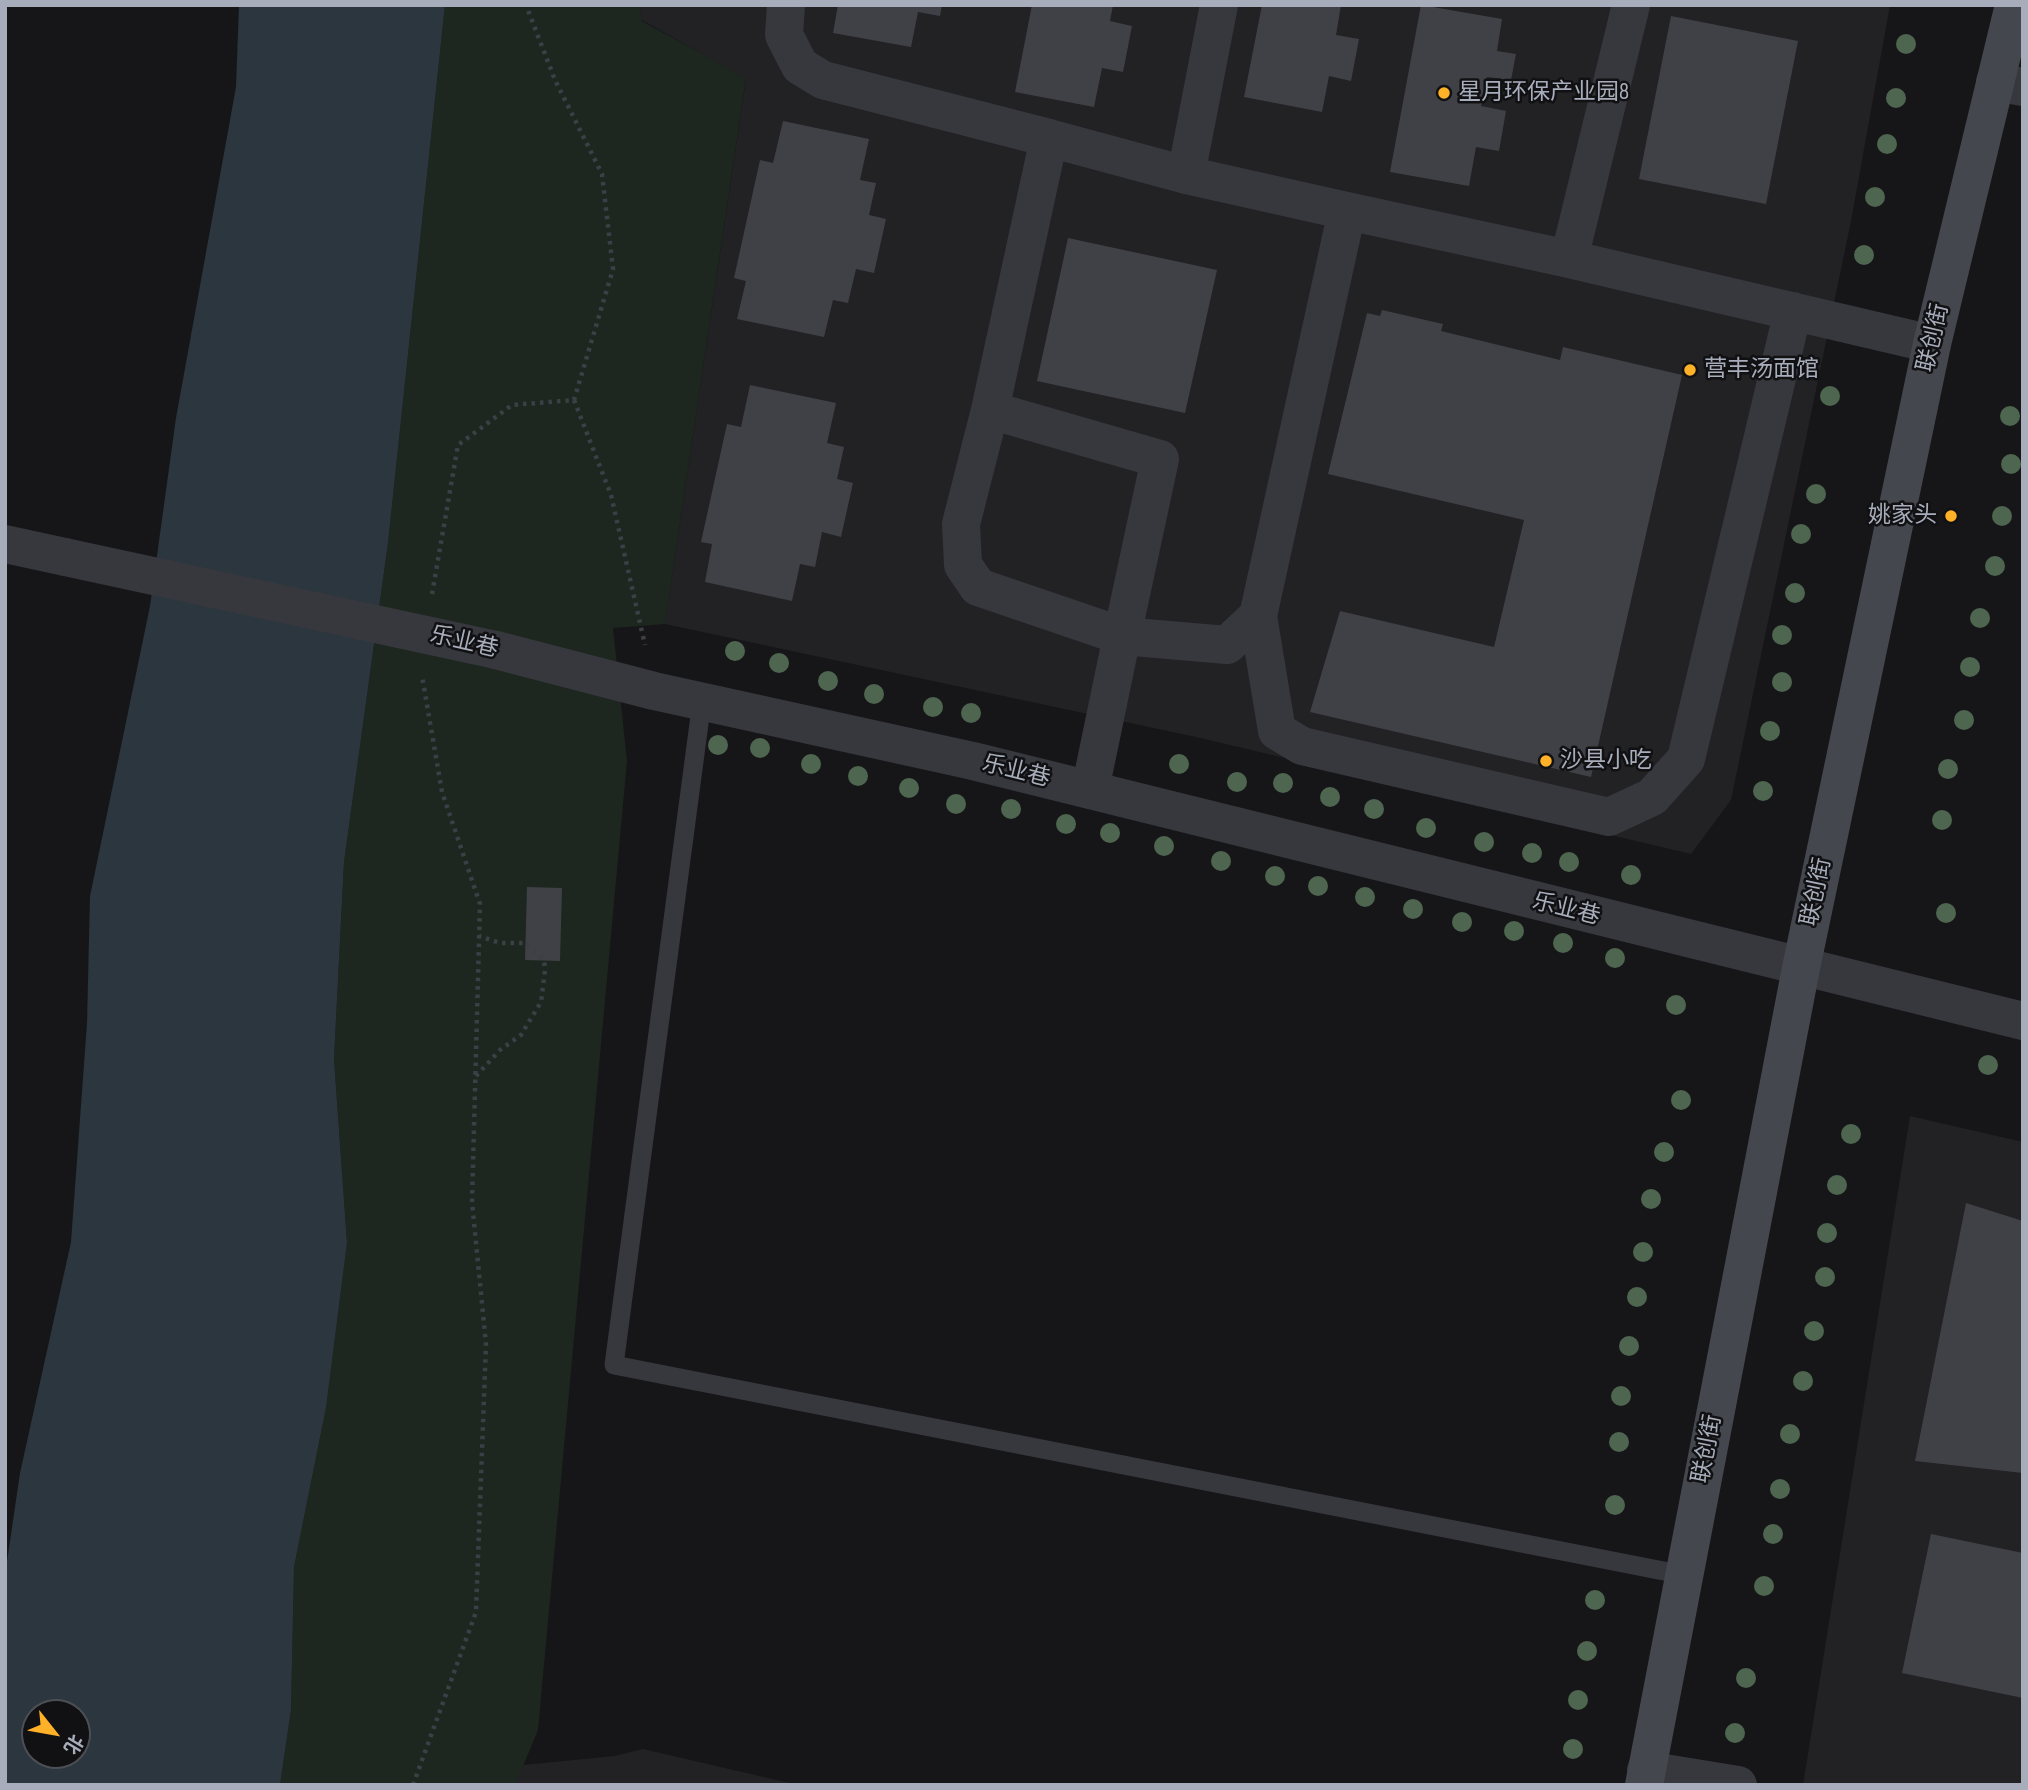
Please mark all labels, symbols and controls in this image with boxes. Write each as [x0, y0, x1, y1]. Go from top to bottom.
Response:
place label: 星月环保产业园8 [1458, 79, 1629, 107]
marker: 星月环保产业园8 [1436, 85, 1452, 101]
street label: 联创街 [1913, 301, 1955, 375]
place label: 营丰汤面馆 [1704, 356, 1819, 384]
marker: 营丰汤面馆 [1682, 362, 1698, 378]
place label: 姚家头 [1868, 502, 1937, 530]
marker: 姚家头 [1943, 508, 1959, 524]
street label: 乐业巷 [427, 622, 501, 664]
place label: 沙县小吃 [1560, 747, 1652, 775]
street label: 乐业巷 [979, 750, 1053, 794]
marker: 沙县小吃 [1538, 753, 1554, 769]
street label: 联创街 [1796, 855, 1838, 929]
street label: 乐业巷 [1529, 888, 1603, 932]
street label: 联创街 [1688, 1413, 1728, 1485]
north arrow [21, 1699, 91, 1769]
text: 北 [58, 1730, 87, 1758]

